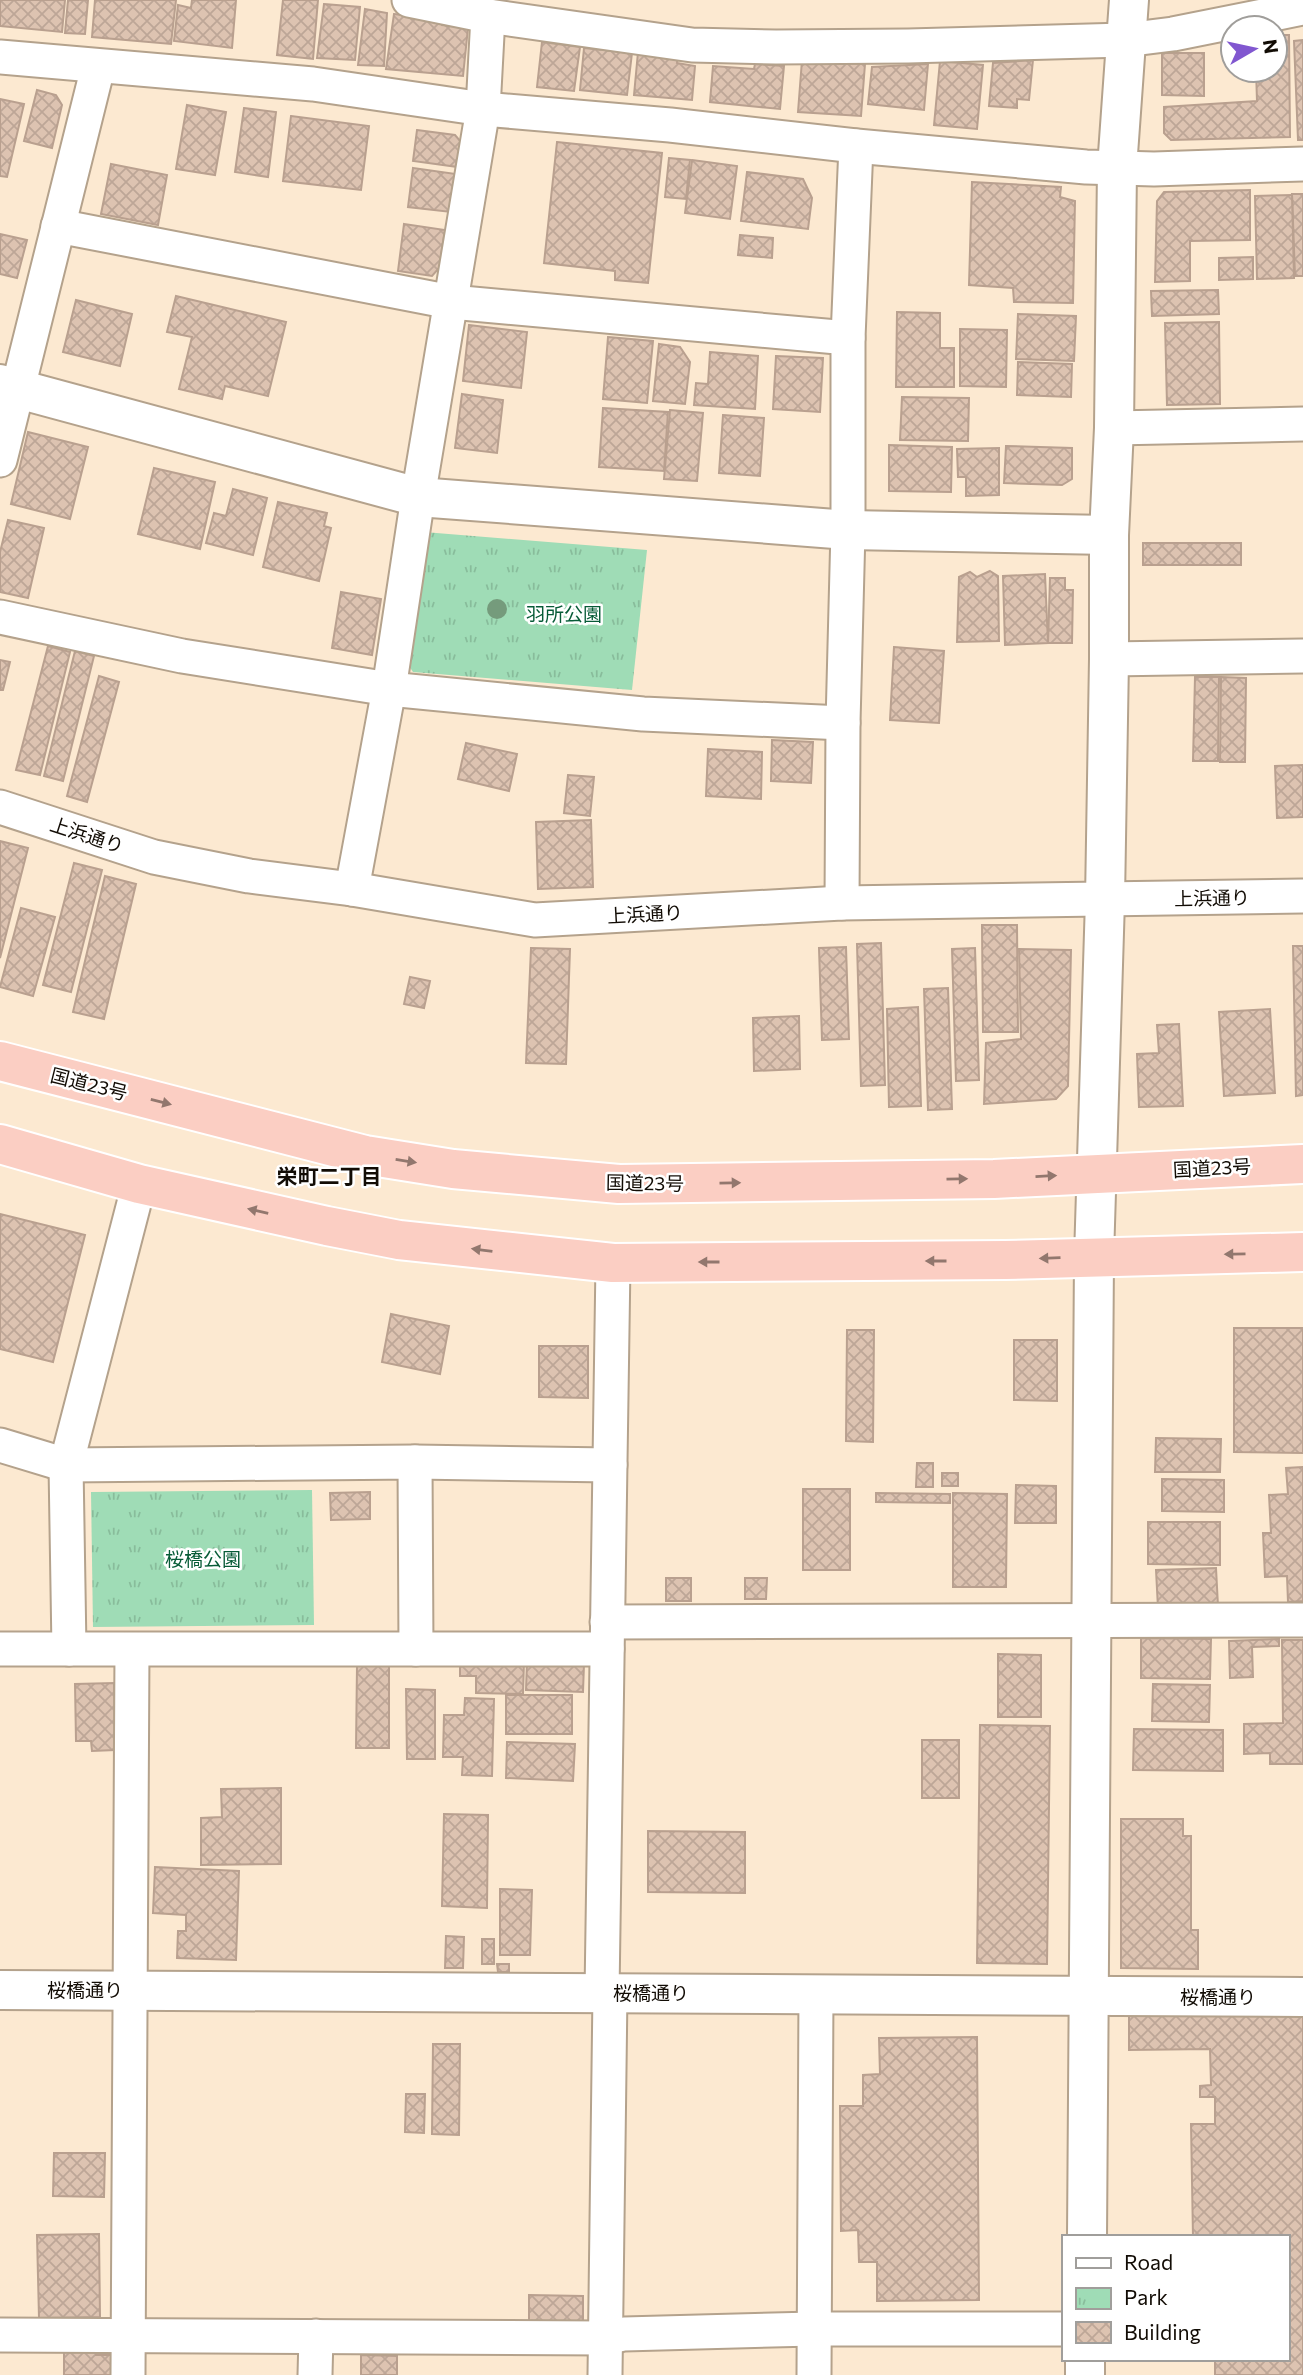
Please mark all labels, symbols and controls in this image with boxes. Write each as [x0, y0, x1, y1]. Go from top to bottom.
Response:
north arrow [1219, 14, 1289, 84]
text: N [1259, 37, 1284, 55]
park label: 羽所公園 [526, 602, 602, 625]
street label: 上浜通り [47, 812, 127, 857]
street label: 上浜通り [1174, 885, 1250, 910]
street label: 上浜通り [606, 900, 684, 927]
street label: 国道23号 [48, 1063, 130, 1104]
one-way arrow [150, 1097, 172, 1108]
street label: 国道23号 [1172, 1154, 1252, 1181]
one-way arrow [395, 1156, 417, 1167]
district label: 栄町二丁目 [277, 1163, 382, 1188]
street label: 国道23号 [606, 1170, 684, 1195]
one-way arrow [1035, 1170, 1057, 1181]
one-way arrow [947, 1173, 969, 1185]
one-way arrow [719, 1177, 741, 1189]
one-way arrow [247, 1205, 269, 1216]
one-way arrow [471, 1244, 493, 1255]
one-way arrow [1224, 1248, 1246, 1259]
one-way arrow [1038, 1253, 1060, 1264]
one-way arrow [925, 1255, 947, 1267]
one-way arrow [698, 1256, 720, 1268]
park label: 桜橋公園 [165, 1547, 241, 1570]
street label: 桜橋通り [47, 1978, 123, 2001]
street label: 桜橋通り [613, 1981, 689, 2004]
street label: 桜橋通り [1180, 1985, 1256, 2008]
legend [1062, 2235, 1289, 2361]
text: Road [1124, 2249, 1173, 2274]
text: Park [1124, 2284, 1168, 2309]
text: Building [1124, 2319, 1201, 2344]

